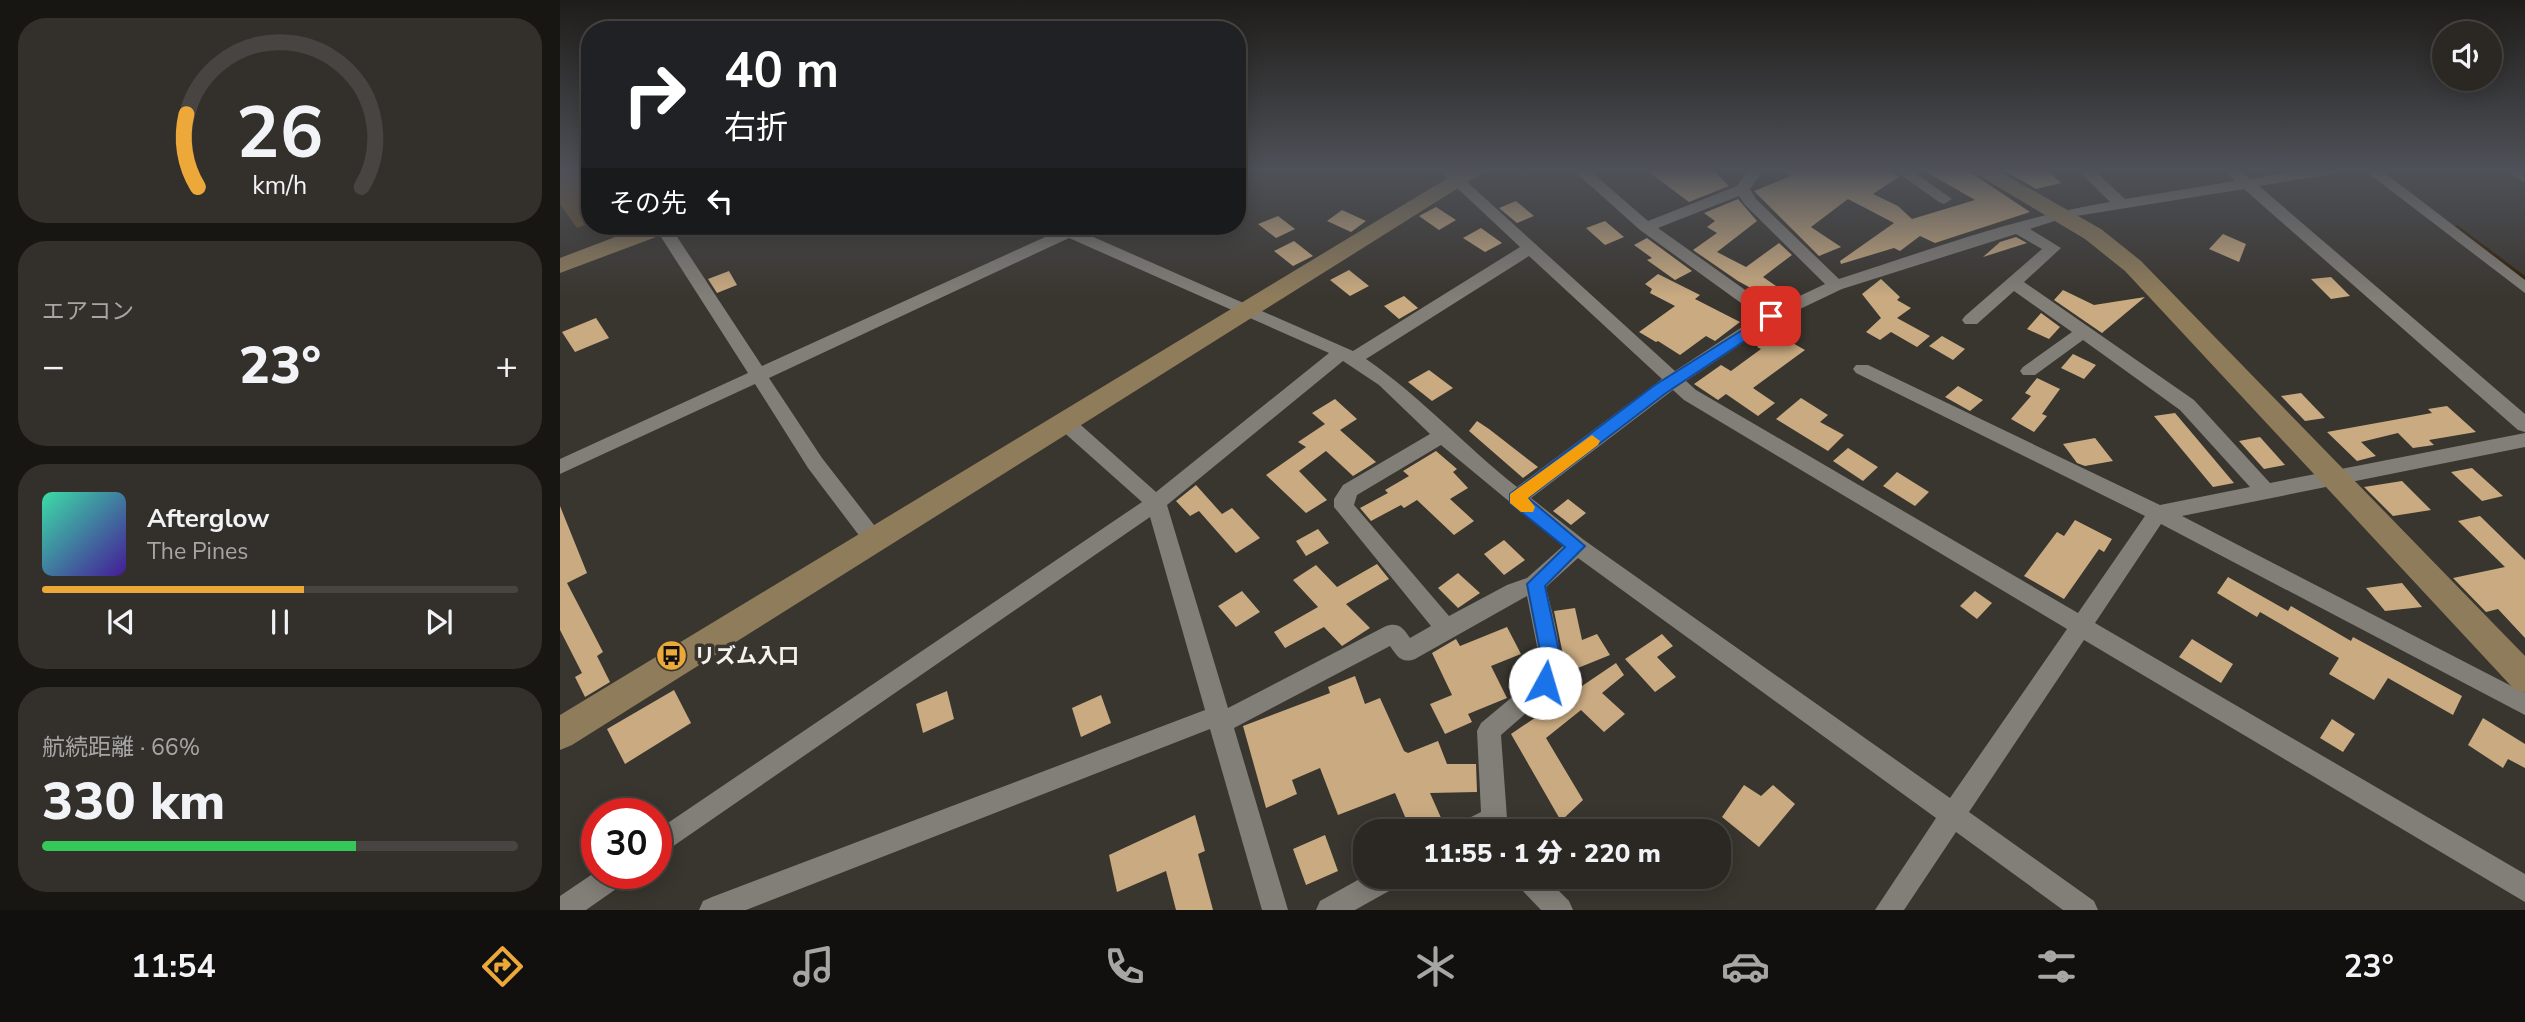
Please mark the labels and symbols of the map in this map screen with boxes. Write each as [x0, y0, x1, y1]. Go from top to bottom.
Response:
pin [1741, 286, 1801, 346]
bus stop icon: リズム入口 [654, 639, 688, 673]
place label: リズム入口 [694, 642, 799, 670]
position arrow [1508, 646, 1582, 720]
speed limit sign: 30 [581, 798, 672, 889]

